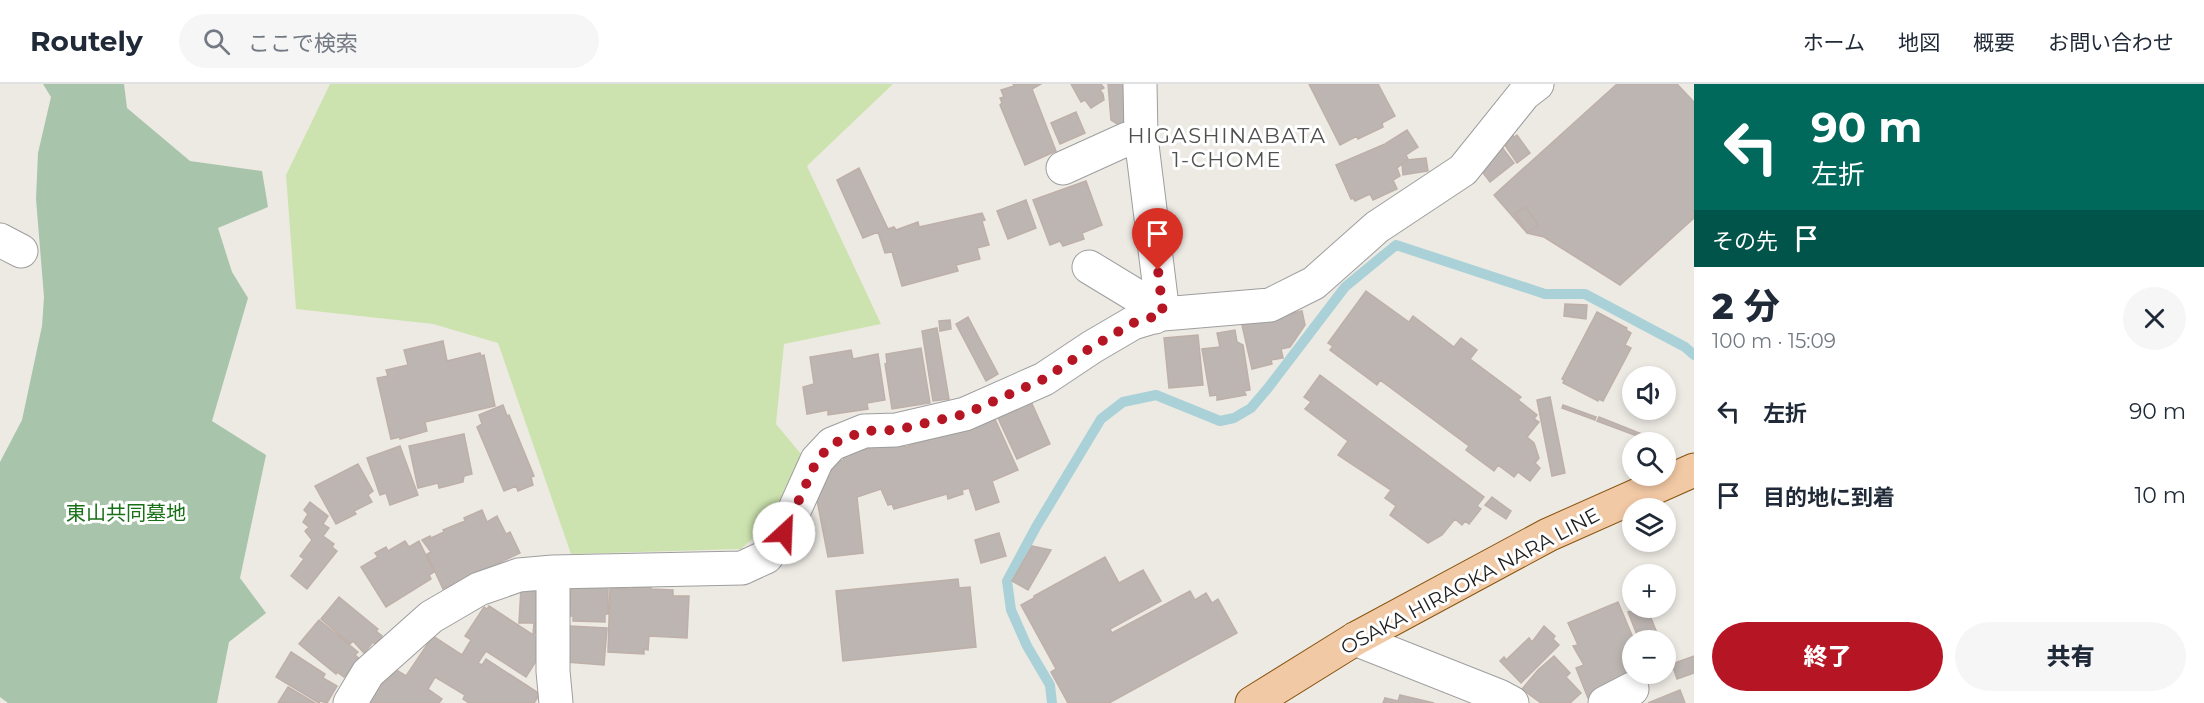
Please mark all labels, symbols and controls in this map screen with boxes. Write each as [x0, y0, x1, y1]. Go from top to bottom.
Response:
search box [179, 14, 599, 68]
text: Routely [30, 24, 143, 58]
icon: search [200, 25, 233, 58]
text: ここで検索 [248, 30, 358, 57]
text: ホーム [1803, 30, 1865, 55]
text: 地図 [1898, 30, 1940, 55]
text: 概要 [1973, 30, 2015, 55]
text: お問い合わせ [2048, 30, 2174, 55]
text: 90 m [1811, 101, 1922, 153]
icon: left [1712, 108, 1790, 186]
district label: HIGASHINABATA 1-CHOME [1127, 123, 1327, 172]
text: 左折 [1811, 158, 1865, 191]
pin [1132, 208, 1183, 270]
icon: arrive [1141, 217, 1174, 250]
icon: arrive [1790, 222, 1823, 255]
text: その先 [1712, 228, 1778, 255]
text: 2 分 [1712, 284, 1780, 328]
button: close [2123, 287, 2186, 350]
text: 100 m · 15:09 [1712, 329, 1836, 353]
map controls [1622, 366, 1676, 684]
button: sound [1622, 366, 1676, 420]
icon: left [1712, 395, 1745, 428]
text: 90 m [2129, 398, 2186, 425]
text: 左折 [1763, 400, 1807, 427]
button: search [1622, 432, 1676, 486]
icon: arrive [1712, 479, 1745, 512]
text: 10 m [2134, 482, 2186, 509]
text: 目的地に到着 [1763, 484, 1895, 511]
button: layers [1622, 498, 1676, 552]
park label: 東山共同墓地 [66, 501, 186, 525]
position arrow [752, 501, 816, 565]
street label: OSAKA HIRAOKA NARA LINE [1336, 502, 1604, 660]
button: + [1622, 564, 1676, 618]
button: 終了 [1712, 622, 1943, 691]
button: 共有 [1955, 622, 2186, 691]
button: − [1622, 630, 1676, 684]

